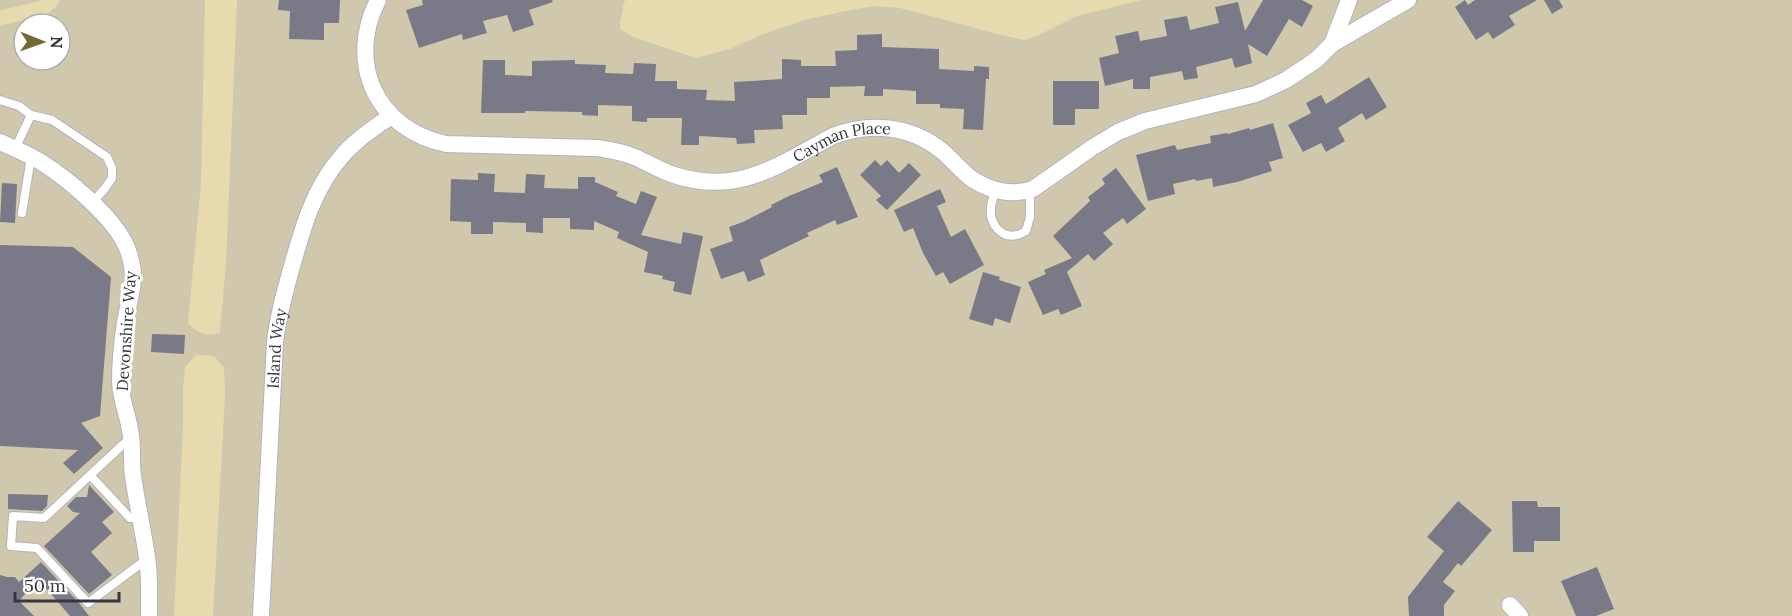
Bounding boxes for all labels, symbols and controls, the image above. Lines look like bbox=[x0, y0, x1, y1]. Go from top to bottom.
north arrow bbox=[12, 12, 72, 72]
text: N bbox=[47, 36, 67, 49]
street label: Cayman Place bbox=[789, 118, 892, 166]
street label: Devonshire Way bbox=[112, 270, 140, 392]
street label: Island Way bbox=[263, 306, 291, 389]
scale bar bbox=[15, 565, 118, 603]
text: 50 m bbox=[24, 574, 66, 597]

